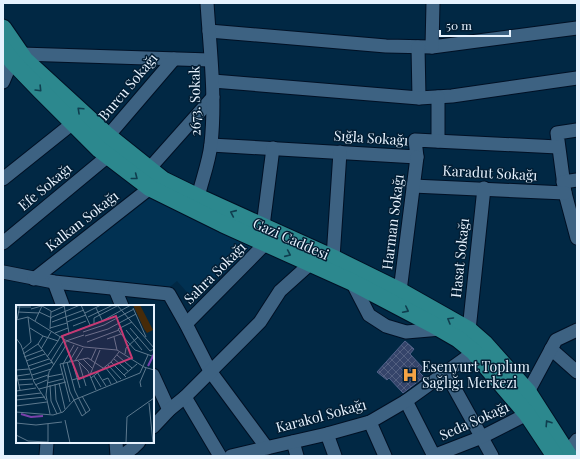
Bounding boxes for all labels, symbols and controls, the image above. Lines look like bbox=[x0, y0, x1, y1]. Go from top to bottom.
scale bar bbox=[440, 12, 510, 38]
text: 50 m bbox=[446, 17, 472, 33]
street label: Burcu Sokağı bbox=[94, 49, 161, 124]
street label: 2673. Sokak bbox=[184, 65, 205, 136]
one-way arrow bbox=[34, 84, 42, 92]
one-way arrow bbox=[77, 108, 85, 115]
street label: Sığla Sokağı bbox=[333, 125, 409, 150]
street label: Efe Sokağı bbox=[14, 159, 76, 215]
street label: Karadut Sokağı bbox=[442, 161, 538, 184]
one-way arrow bbox=[131, 172, 138, 179]
street label: Harman Sokağı bbox=[377, 173, 408, 271]
street label: Kalkan Sokağı bbox=[41, 186, 122, 255]
one-way arrow bbox=[230, 210, 238, 218]
street label: Gazi Caddesi bbox=[250, 213, 332, 264]
street label: Hasat Sokağı bbox=[446, 217, 473, 299]
street label: Sahra Sokağı bbox=[180, 238, 250, 308]
one-way arrow bbox=[285, 249, 292, 257]
inset map bbox=[16, 305, 154, 443]
one-way arrow bbox=[401, 305, 409, 313]
one-way arrow bbox=[447, 317, 454, 324]
place label: Esenyurt Toplum Sağlığı Merkezi bbox=[422, 357, 530, 392]
hospital icon: Esenyurt Toplum Sağlığı Merkezi bbox=[401, 366, 419, 384]
street label: Karakol Sokağı bbox=[274, 394, 368, 437]
street label: Seda Sokağı bbox=[436, 397, 512, 444]
one-way arrow bbox=[545, 420, 553, 427]

